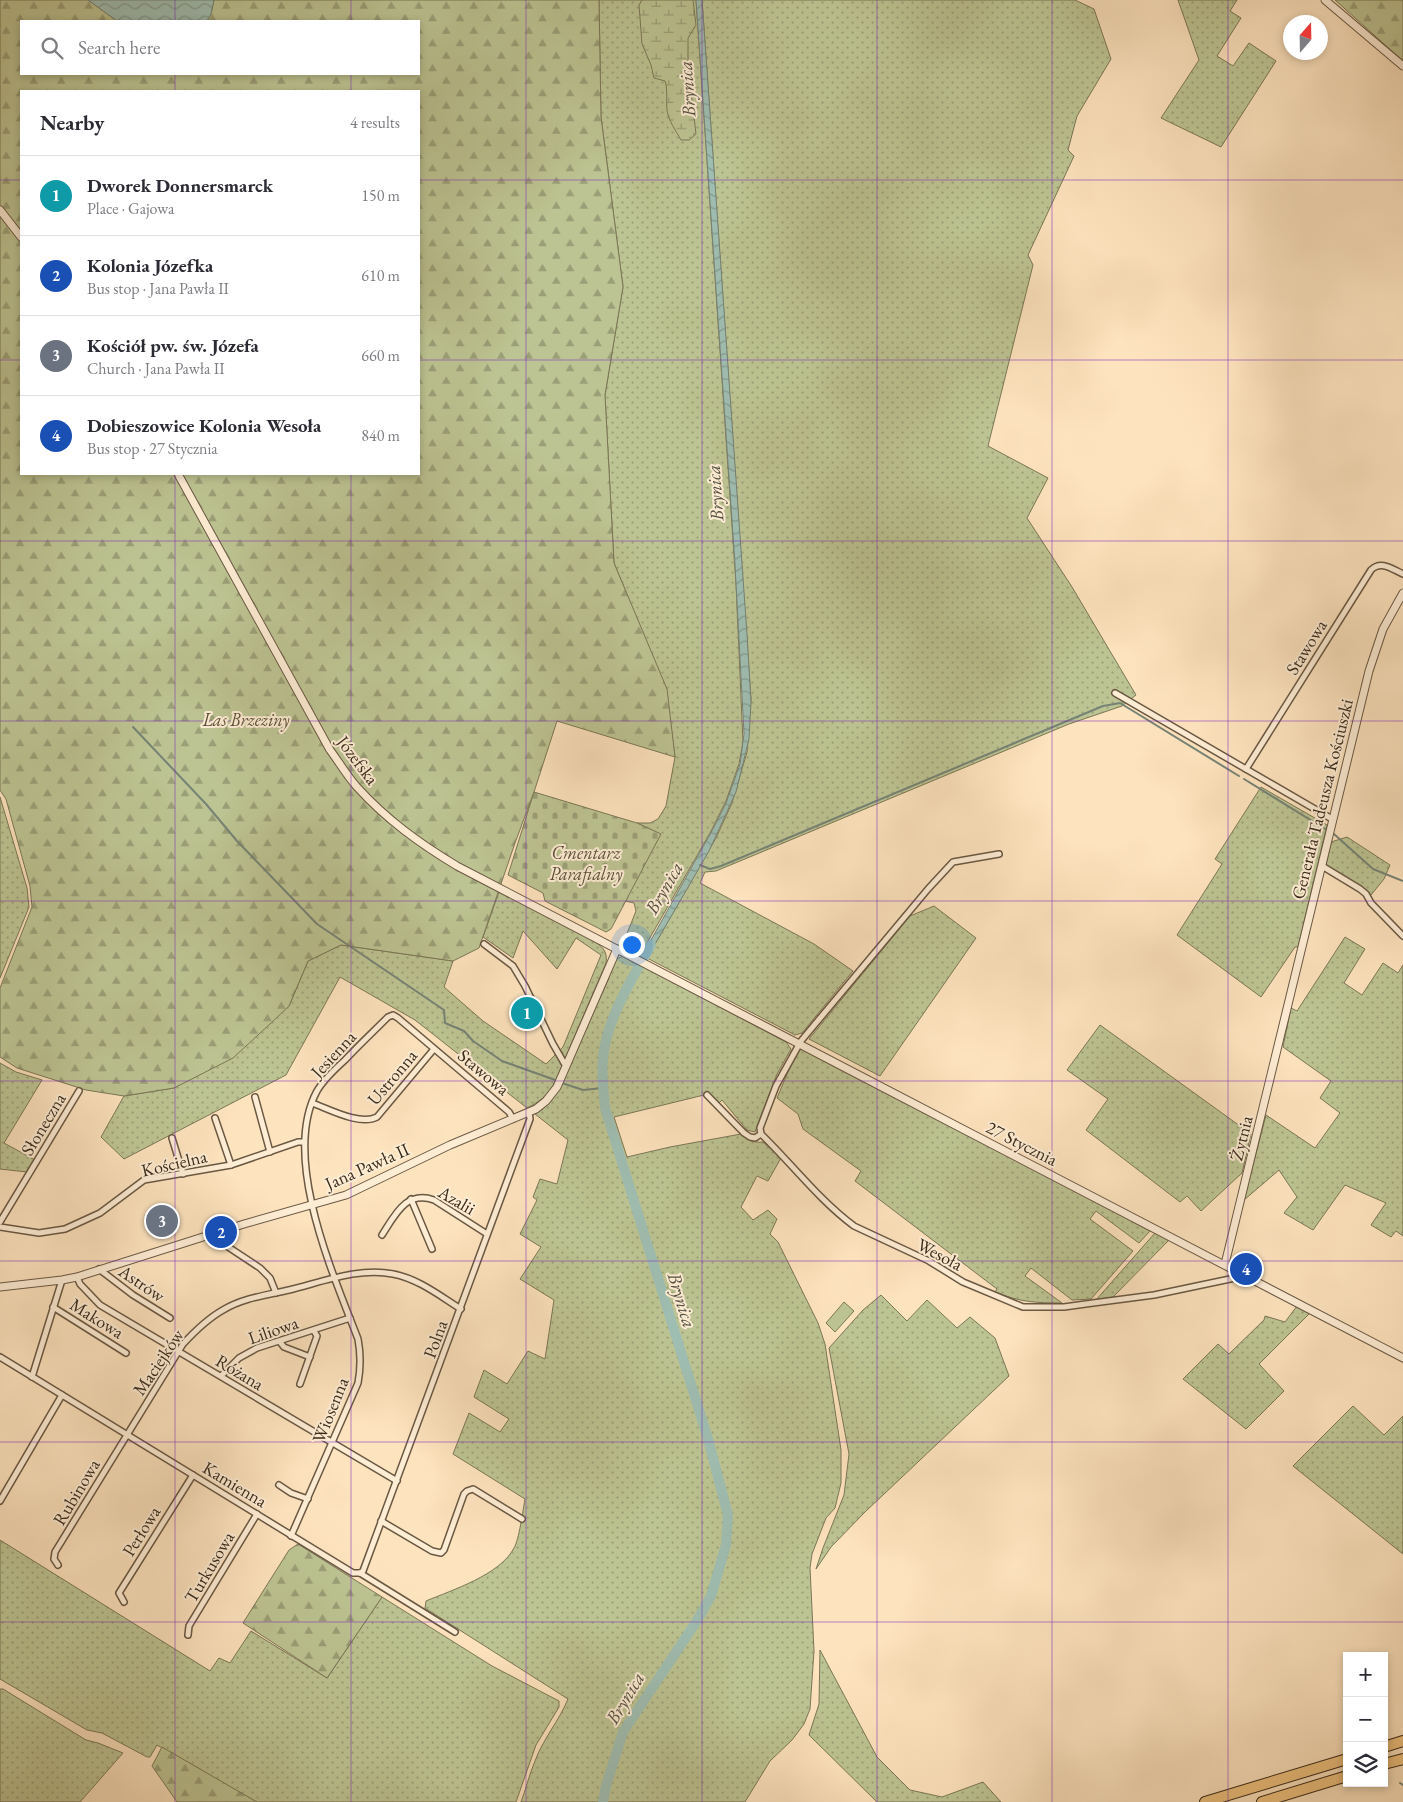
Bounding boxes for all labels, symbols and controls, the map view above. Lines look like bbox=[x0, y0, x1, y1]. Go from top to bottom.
north arrow bbox=[1283, 15, 1328, 60]
search box bbox=[20, 20, 420, 75]
icon: search bbox=[38, 34, 66, 62]
text: Search here bbox=[78, 35, 160, 60]
water label: Brynica bbox=[673, 60, 702, 119]
text: Nearby bbox=[40, 109, 104, 136]
text: 4 results bbox=[350, 112, 400, 133]
text: Dworek Donnersmarck bbox=[87, 173, 273, 198]
text: 1 bbox=[52, 185, 60, 206]
text: 150 m bbox=[361, 185, 400, 206]
text: Place · Gajowa bbox=[87, 198, 174, 219]
text: Kolonia Józefka bbox=[87, 253, 213, 278]
text: 2 bbox=[52, 265, 60, 286]
text: 610 m bbox=[361, 265, 400, 286]
text: Bus stop · Jana Pawła II bbox=[87, 278, 229, 299]
text: Kościół pw. św. Józefa bbox=[87, 333, 259, 358]
text: 3 bbox=[52, 345, 60, 366]
text: 660 m bbox=[361, 345, 400, 366]
text: Church · Jana Pawła II bbox=[87, 358, 225, 379]
text: Dobieszowice Kolonia Wesoła bbox=[87, 413, 321, 438]
text: 4 bbox=[52, 425, 60, 446]
text: 840 m bbox=[361, 425, 400, 446]
text: Bus stop · 27 Stycznia bbox=[87, 438, 218, 459]
water label: Brynica bbox=[701, 464, 730, 523]
street label: Stawowa bbox=[1280, 615, 1332, 679]
street label: Generała Tadeusza Kościuszki bbox=[1286, 696, 1358, 902]
park label: Las Brzeziny bbox=[201, 708, 290, 732]
street label: Józefska bbox=[331, 729, 384, 790]
park label: Cmentarz Parafialny bbox=[550, 841, 623, 886]
water label: Brynica bbox=[639, 857, 689, 919]
your location bbox=[619, 932, 645, 958]
pin: 1 bbox=[511, 994, 543, 1032]
street label: Jesienna bbox=[304, 1025, 361, 1084]
street label: Ustronna bbox=[362, 1044, 422, 1110]
street label: Stawowa bbox=[453, 1044, 515, 1101]
street label: Słoneczna bbox=[15, 1088, 71, 1160]
street label: Żytnia bbox=[1224, 1112, 1258, 1163]
street label: 27 Stycznia bbox=[982, 1115, 1062, 1171]
street label: Jana Pawła II bbox=[319, 1137, 413, 1196]
street label: Kościelna bbox=[139, 1144, 210, 1182]
street label: Azalii bbox=[433, 1180, 480, 1220]
pin: 3 bbox=[146, 1202, 178, 1240]
pin: 2 bbox=[205, 1213, 237, 1251]
street label: Wesoła bbox=[913, 1232, 967, 1276]
pin: 4 bbox=[1230, 1250, 1262, 1288]
street label: Astrów bbox=[114, 1259, 170, 1307]
water label: Brynica bbox=[662, 1268, 702, 1331]
street label: Makowa bbox=[66, 1293, 129, 1344]
street label: Liliowa bbox=[245, 1310, 302, 1349]
street label: Polna bbox=[418, 1316, 453, 1361]
street label: Maciejków bbox=[127, 1324, 189, 1400]
street label: Różana bbox=[212, 1349, 269, 1396]
street label: Wiosenna bbox=[307, 1373, 354, 1446]
street label: Rubinowa bbox=[47, 1454, 105, 1529]
street label: Kamienna bbox=[199, 1456, 272, 1513]
street label: Perłowa bbox=[117, 1501, 166, 1560]
street label: Turkusowa bbox=[179, 1526, 240, 1607]
map controls bbox=[1343, 1652, 1388, 1787]
button: + bbox=[1343, 1652, 1388, 1697]
water label: Brynica bbox=[599, 1667, 650, 1729]
button: − bbox=[1343, 1697, 1388, 1742]
button: layers bbox=[1343, 1742, 1388, 1787]

